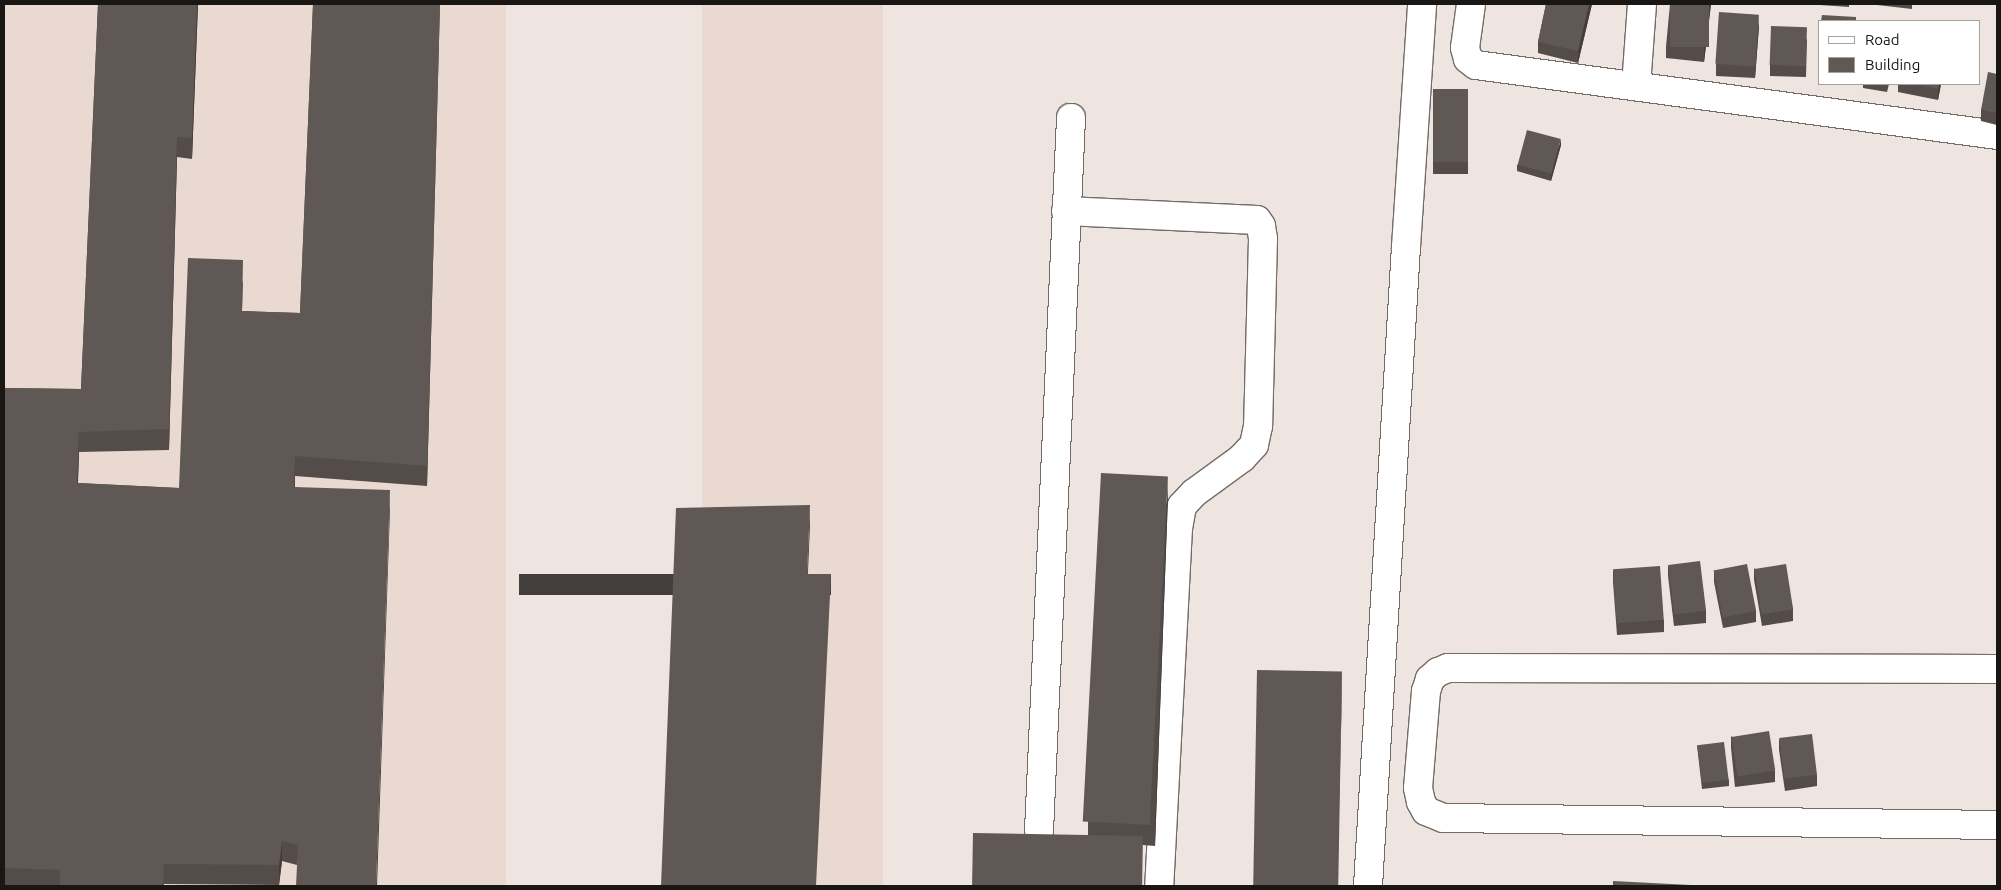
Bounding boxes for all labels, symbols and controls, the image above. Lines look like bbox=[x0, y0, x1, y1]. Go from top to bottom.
legend bbox=[1818, 20, 1981, 85]
text: Road bbox=[1865, 31, 1900, 48]
text: Building bbox=[1865, 56, 1920, 73]

